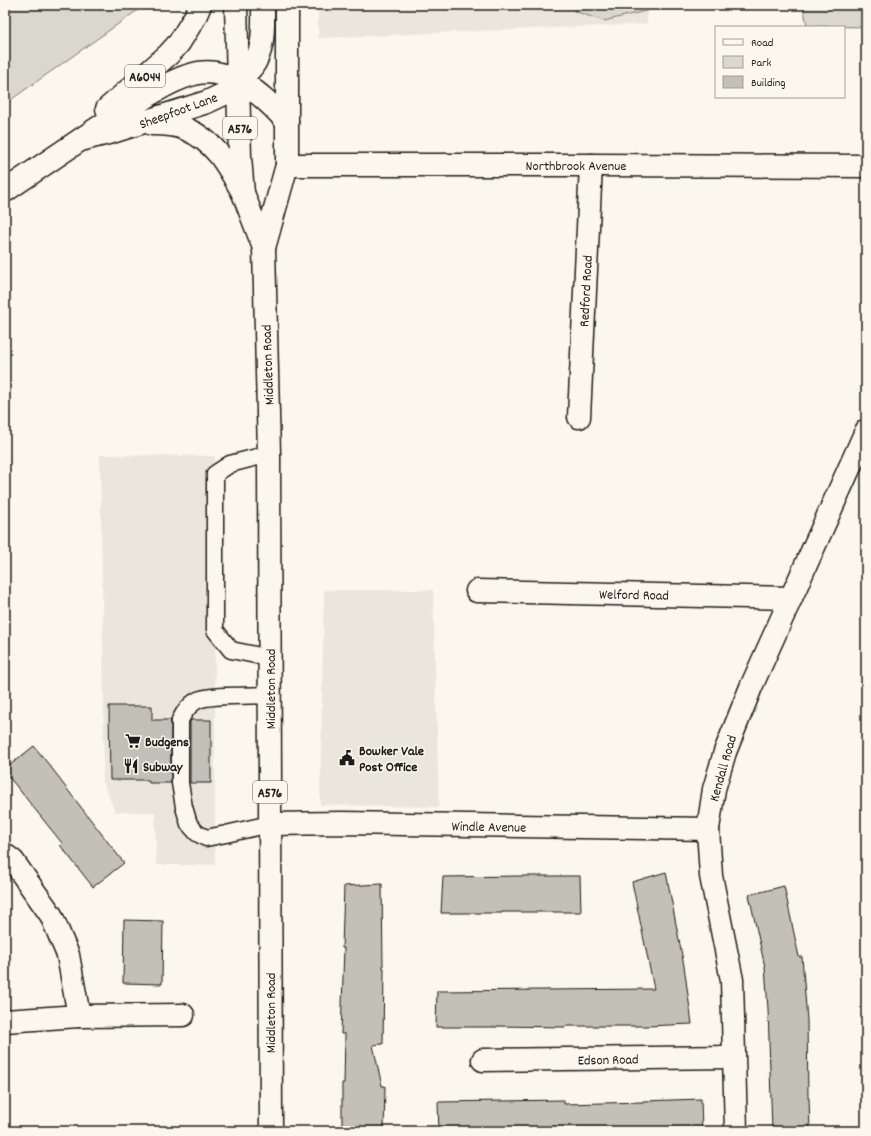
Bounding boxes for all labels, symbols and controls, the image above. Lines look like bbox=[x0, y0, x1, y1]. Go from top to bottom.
legend bbox=[715, 26, 845, 98]
text: Road bbox=[751, 35, 773, 52]
text: Park bbox=[751, 55, 772, 72]
road number: A6044 bbox=[125, 65, 165, 87]
text: Building bbox=[751, 75, 786, 92]
street label: Sheepfoot Lane bbox=[137, 88, 221, 135]
road number: A576 bbox=[223, 117, 257, 139]
street label: Northbrook Avenue bbox=[526, 157, 626, 177]
street label: Redford Road bbox=[575, 255, 599, 328]
street label: Middleton Road bbox=[258, 324, 280, 406]
street label: Welford Road bbox=[599, 585, 669, 607]
street label: Middleton Road bbox=[262, 649, 282, 729]
supermarket icon: Budgens bbox=[124, 732, 142, 750]
place label: Budgens bbox=[145, 733, 189, 753]
street label: Kendall Road bbox=[705, 733, 743, 804]
place label: Bowker Vale Post Office bbox=[359, 742, 424, 778]
public building icon: Bowker Vale Post Office bbox=[338, 749, 356, 767]
restaurant icon: Subway bbox=[122, 757, 140, 775]
place label: Subway bbox=[143, 758, 184, 778]
road number: A576 bbox=[253, 781, 287, 803]
street label: Windle Avenue bbox=[451, 817, 526, 839]
street label: Middleton Road bbox=[262, 973, 282, 1053]
street label: Edson Road bbox=[577, 1050, 639, 1072]

